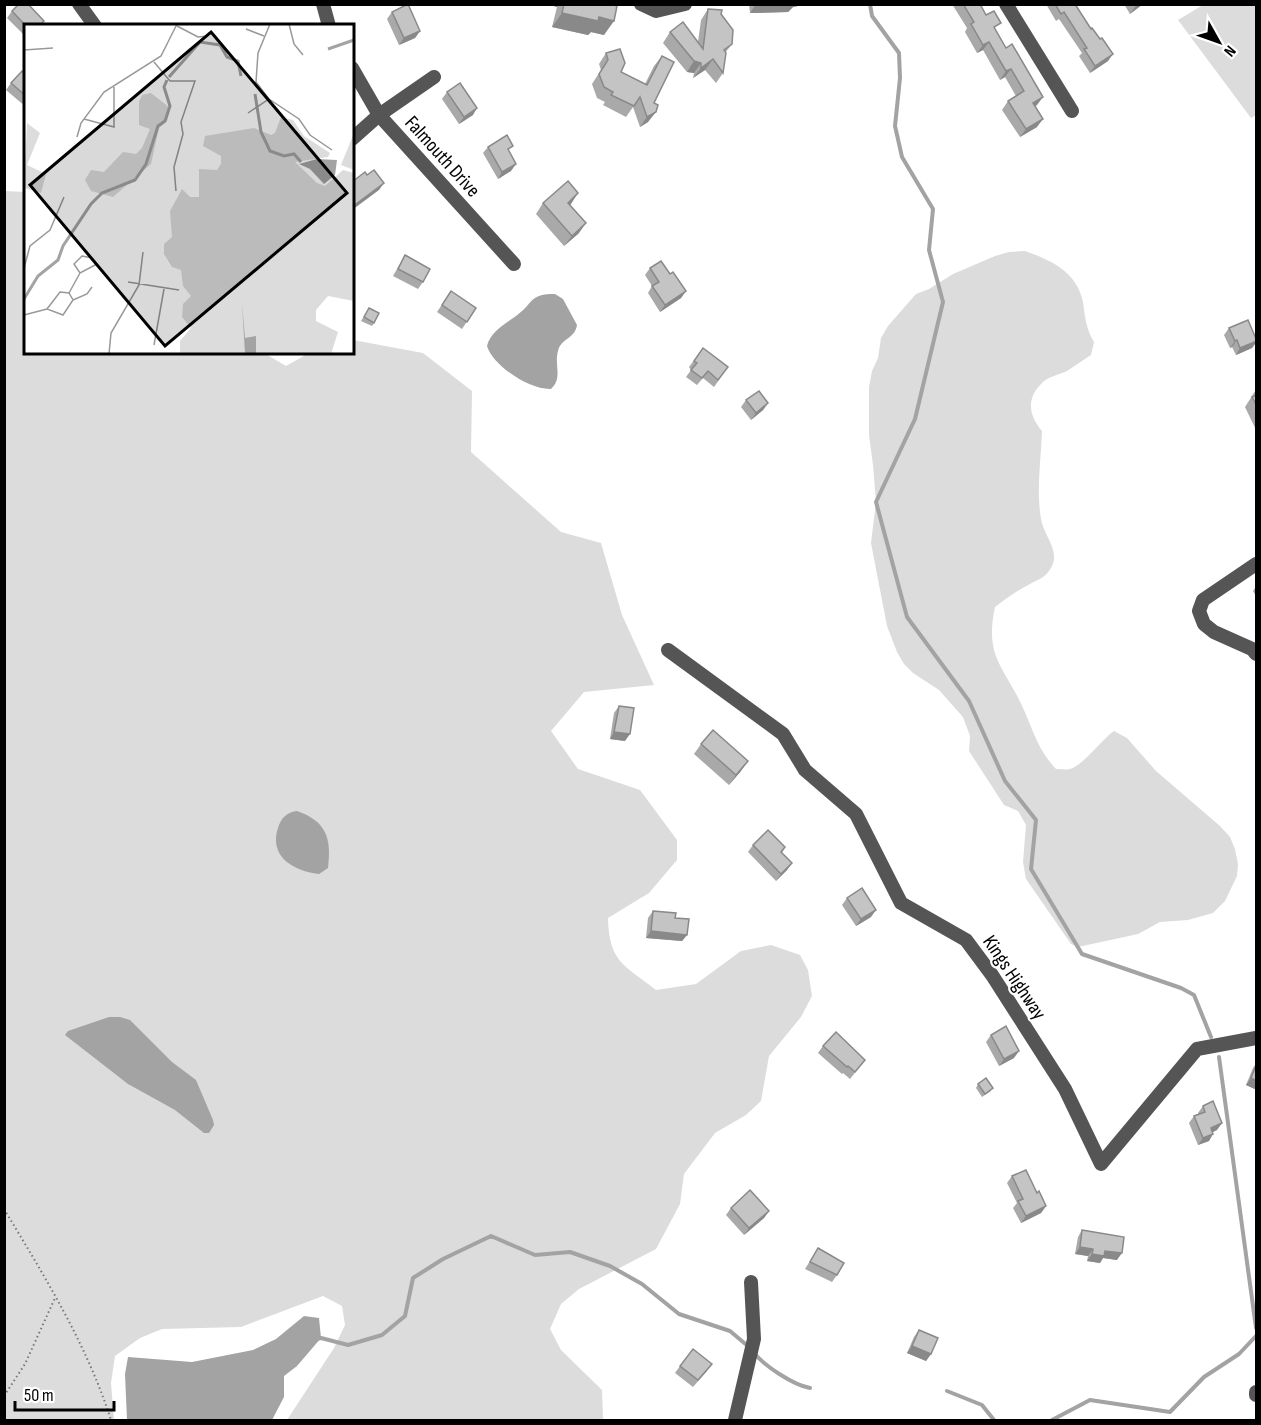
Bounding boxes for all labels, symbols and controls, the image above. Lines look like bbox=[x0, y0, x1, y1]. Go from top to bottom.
north arrow bbox=[1189, 12, 1249, 72]
inset map bbox=[24, 24, 354, 354]
text: N bbox=[1219, 41, 1239, 60]
street label: Falmouth Drive bbox=[400, 111, 485, 202]
street label: Kings Highway bbox=[977, 931, 1051, 1024]
scale bar bbox=[15, 1374, 114, 1412]
text: 50 m bbox=[24, 1385, 54, 1406]

